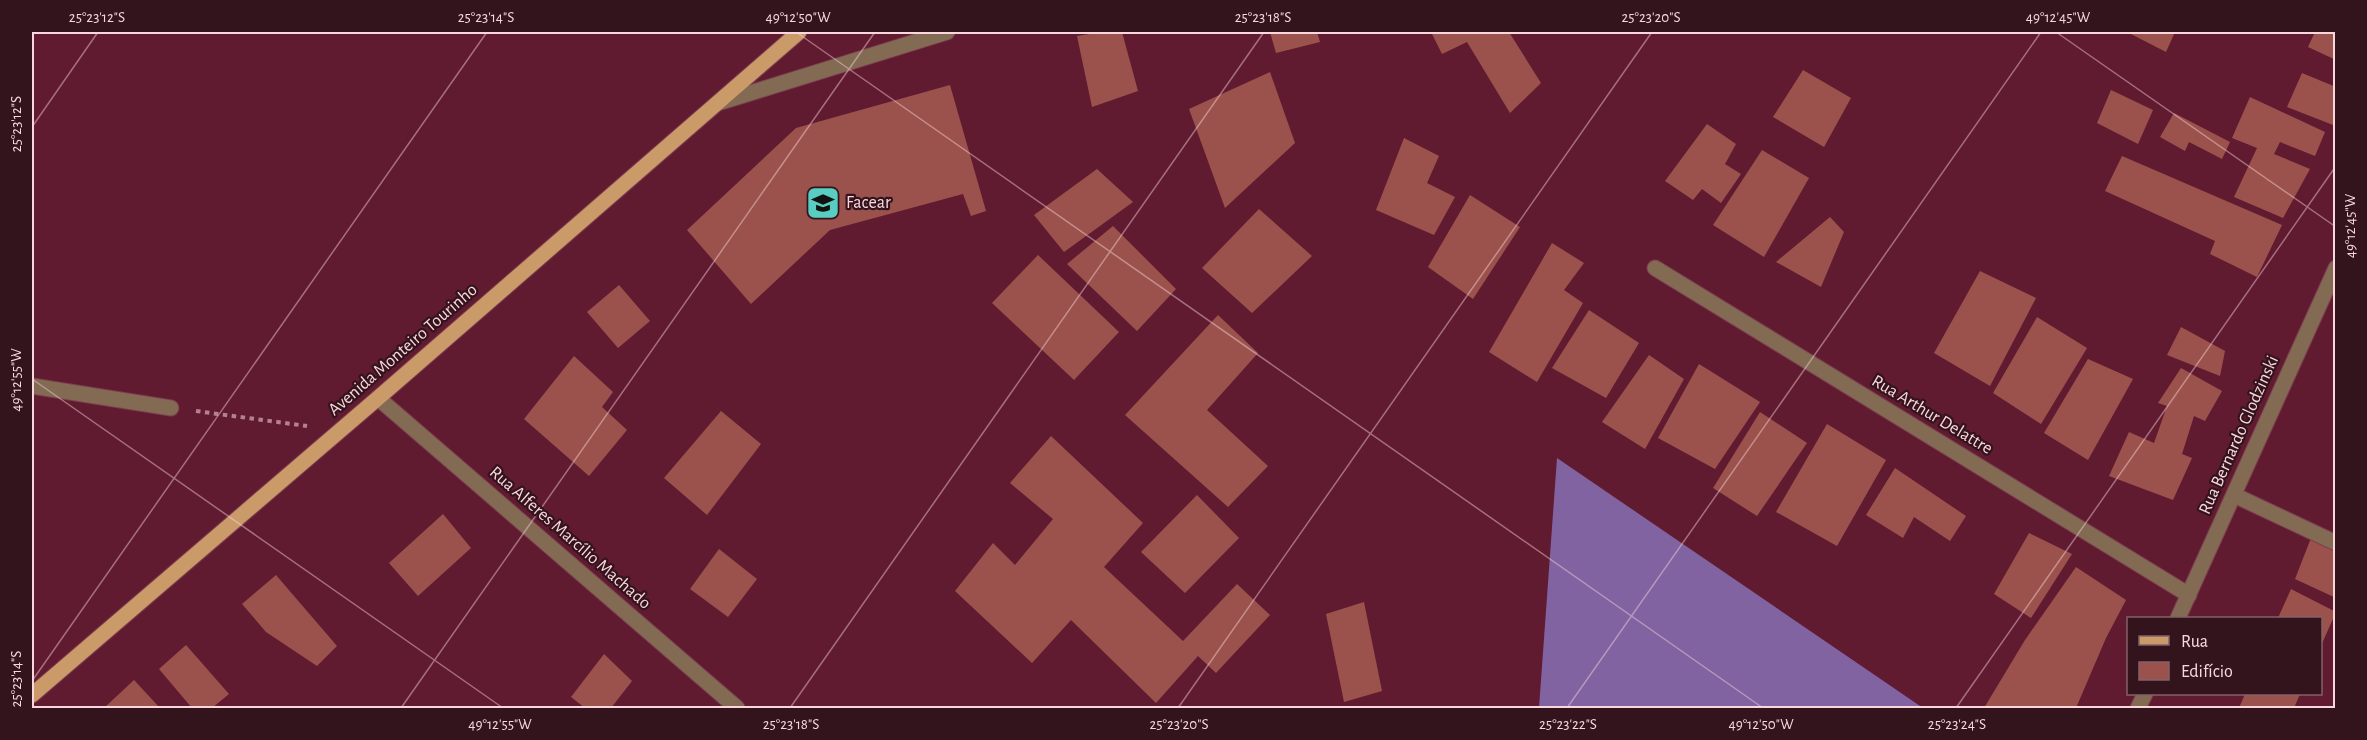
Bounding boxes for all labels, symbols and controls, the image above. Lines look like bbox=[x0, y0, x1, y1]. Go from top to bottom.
text: 25°23'12"S bbox=[69, 10, 125, 25]
text: 25°23'14"S bbox=[458, 10, 514, 25]
text: 49°12'50"W bbox=[765, 10, 831, 25]
text: 25°23'18"S bbox=[1235, 10, 1291, 25]
text: 25°23'20"S bbox=[1621, 10, 1681, 25]
text: 49°12'45"W bbox=[2026, 10, 2091, 25]
text: 25°23'12"S bbox=[9, 96, 24, 152]
school or university icon: Facear bbox=[805, 185, 841, 221]
text: 49°12'45"W bbox=[2343, 193, 2358, 258]
place label: Facear bbox=[846, 194, 891, 212]
street label: Avenida Monteiro Tourinho bbox=[325, 281, 481, 419]
text: 49°12'55"W bbox=[9, 348, 24, 412]
street label: Rua Bernardo Glodzinski bbox=[2196, 353, 2282, 517]
street label: Rua Arthur Delattre bbox=[1869, 372, 1995, 458]
street label: Rua Alferes Marcílio Machado bbox=[486, 463, 654, 613]
legend bbox=[2127, 617, 2322, 695]
text: Rua bbox=[2181, 633, 2208, 651]
text: 25°23'14"S bbox=[9, 651, 24, 707]
text: Edifício bbox=[2181, 663, 2233, 681]
text: 49°12'55"W bbox=[468, 717, 532, 732]
text: 25°23'18"S bbox=[763, 717, 819, 732]
text: 25°23'20"S bbox=[1149, 717, 1209, 732]
text: 25°23'22"S bbox=[1539, 717, 1597, 732]
text: 49°12'50"W bbox=[1728, 717, 1794, 732]
text: 25°23'24"S bbox=[1928, 717, 1986, 732]

